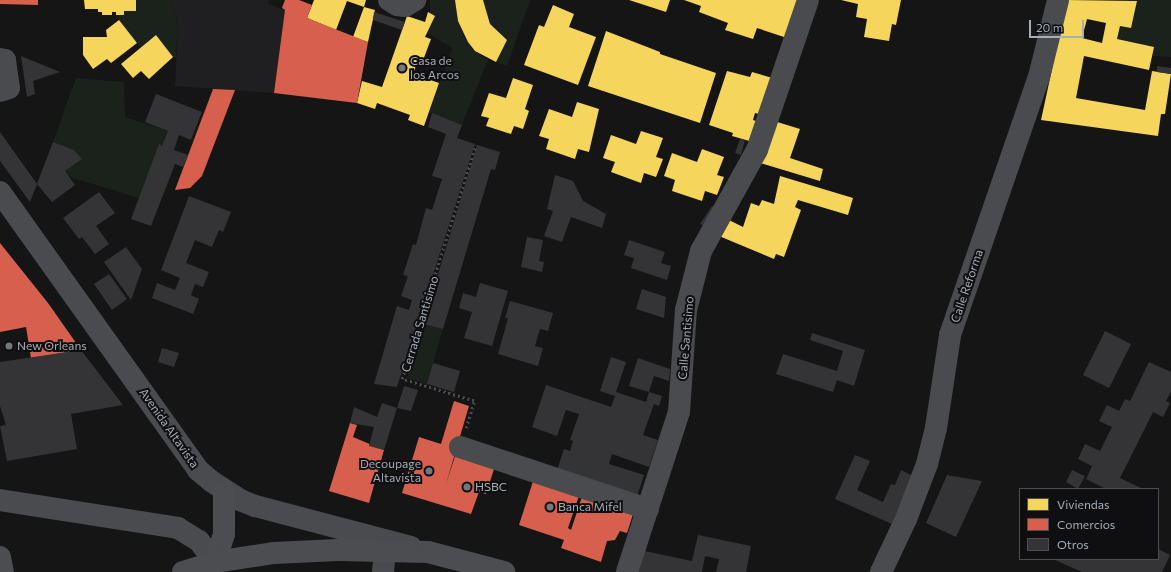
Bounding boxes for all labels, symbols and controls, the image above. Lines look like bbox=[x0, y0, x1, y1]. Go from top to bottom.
scale bar bbox=[1031, 12, 1086, 38]
text: 20 m bbox=[1036, 20, 1063, 34]
place label: Casa de los Arcos bbox=[410, 54, 459, 82]
marker: Casa de los Arcos bbox=[397, 63, 407, 73]
street label: Calle Reforma bbox=[948, 248, 986, 324]
street label: Cerrada Santisimo bbox=[398, 274, 442, 374]
street label: Calle Santisimo bbox=[675, 296, 697, 380]
place label: New Orleans bbox=[17, 339, 87, 353]
marker: New Orleans bbox=[4, 341, 14, 351]
street label: Avenida Altavista bbox=[136, 385, 202, 471]
place label: Decoupage Altavista bbox=[360, 457, 421, 485]
marker: Decoupage Altavista bbox=[424, 466, 434, 476]
place label: HSBC bbox=[475, 480, 507, 494]
marker: HSBC bbox=[462, 482, 472, 492]
legend bbox=[1019, 488, 1159, 560]
text: Viviendas bbox=[1057, 497, 1109, 511]
place label: Banca Mifel bbox=[558, 500, 622, 514]
marker: Banca Mifel bbox=[545, 502, 555, 512]
text: Comercios bbox=[1057, 517, 1115, 531]
text: Otros bbox=[1057, 537, 1089, 551]

